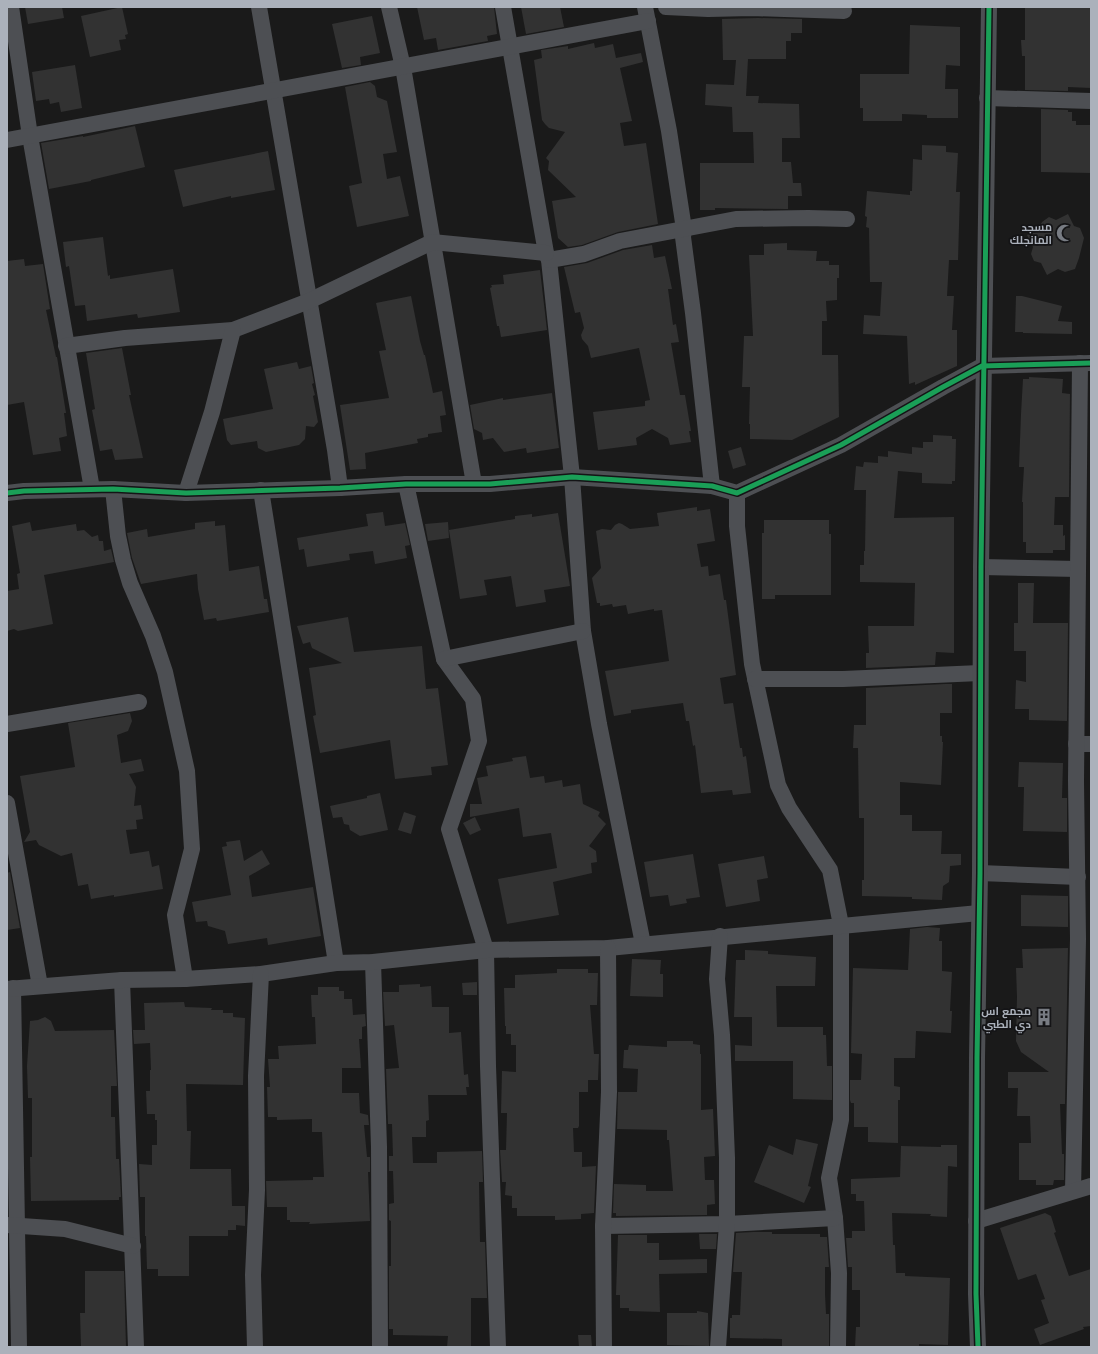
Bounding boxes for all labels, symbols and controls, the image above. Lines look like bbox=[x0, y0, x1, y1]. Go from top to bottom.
place label: مسجد المانجلك bbox=[1010, 221, 1052, 247]
mosque icon: مسجد المانجلك bbox=[1055, 223, 1075, 243]
place label: مجمع اس دي الطبي bbox=[981, 1005, 1031, 1034]
building icon: مجمع اس دي الطبي bbox=[1034, 1007, 1054, 1027]

